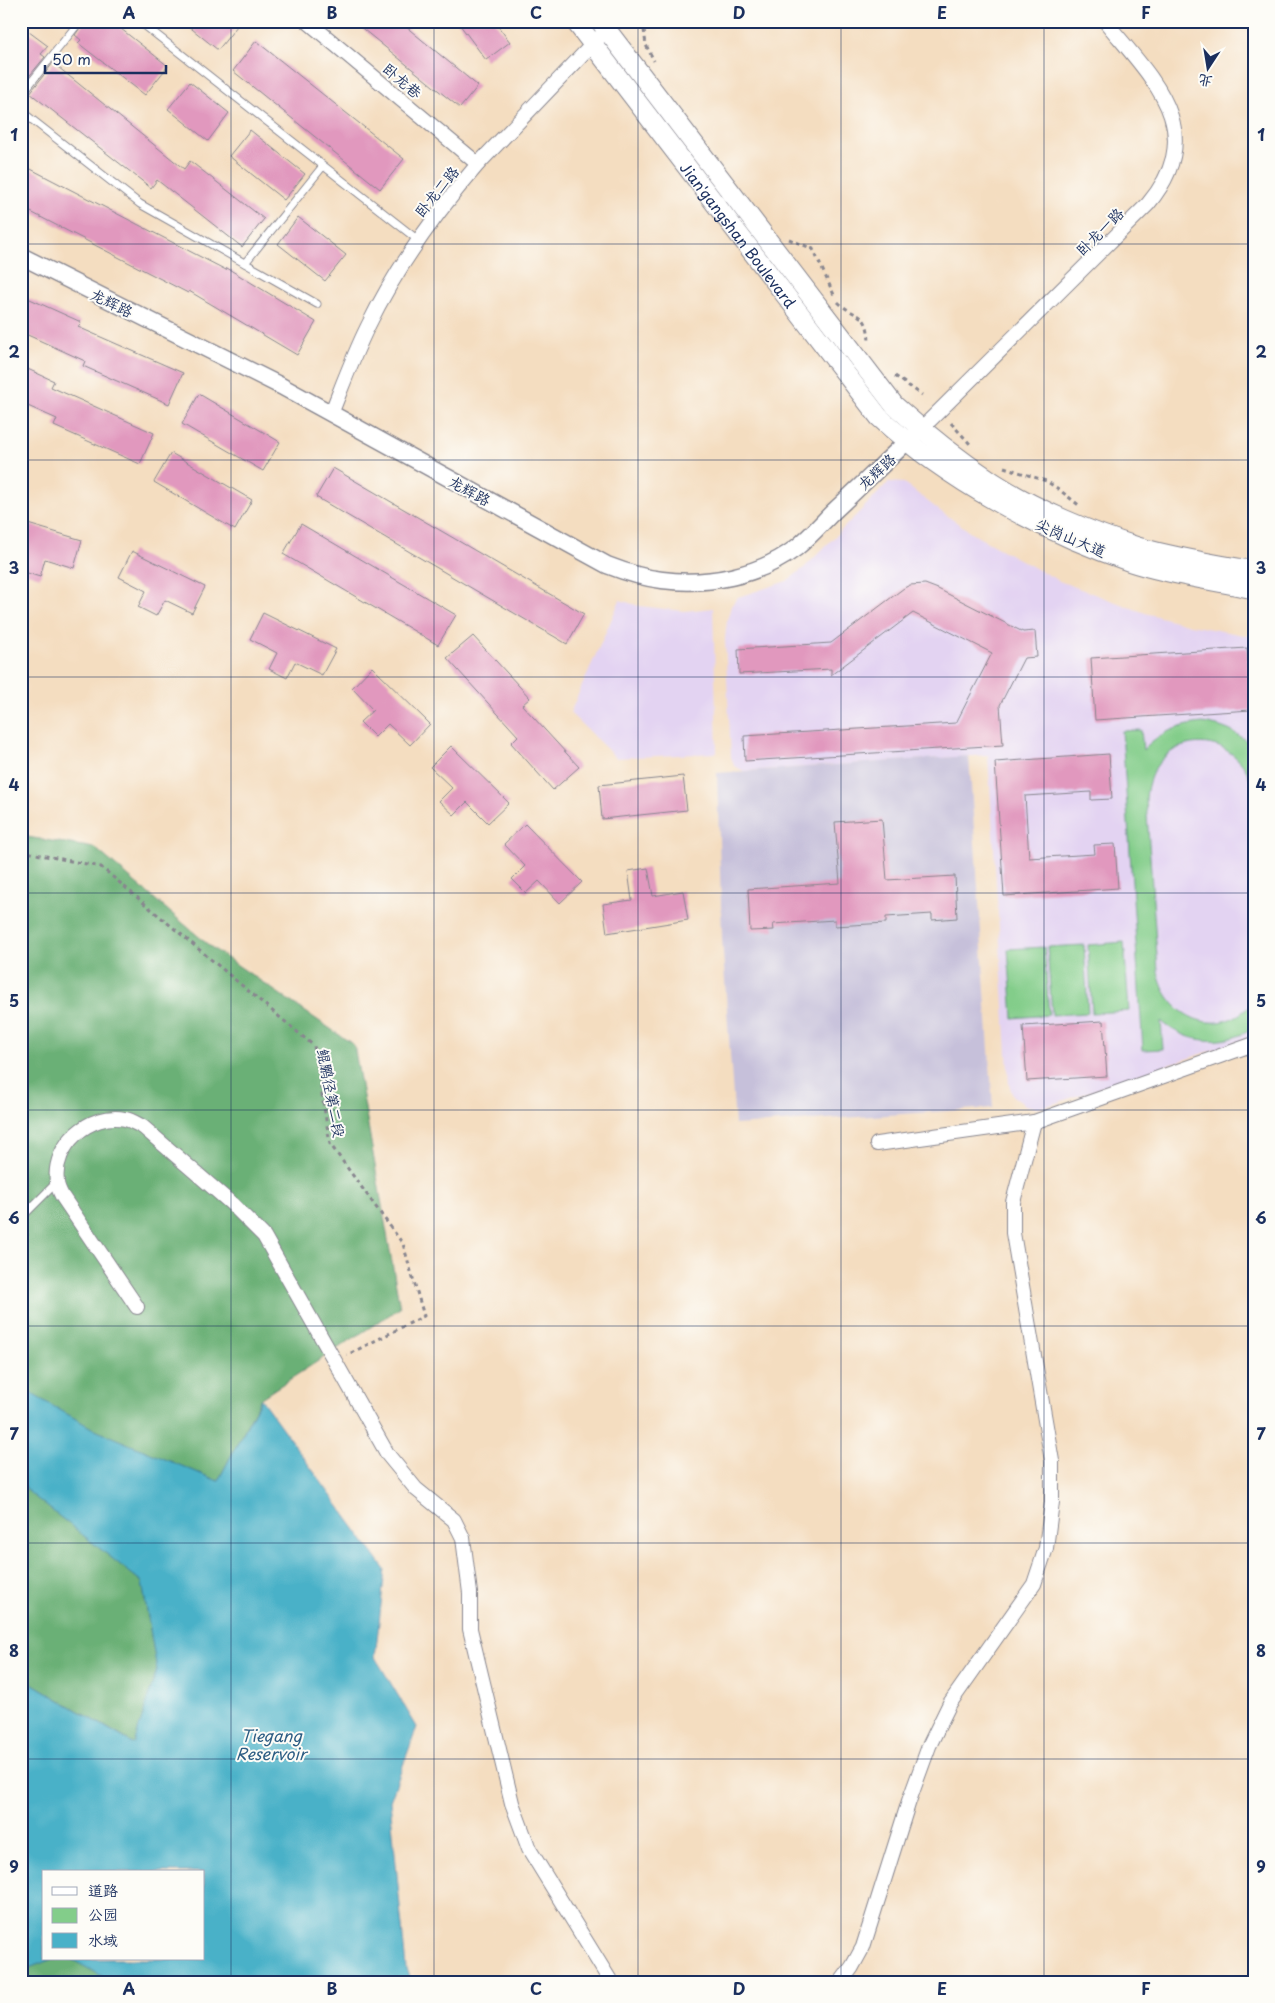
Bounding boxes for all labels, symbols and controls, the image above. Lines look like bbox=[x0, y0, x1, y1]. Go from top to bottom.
text: A bbox=[123, 0, 136, 24]
text: B bbox=[327, 0, 338, 24]
text: C bbox=[530, 0, 542, 24]
text: D bbox=[733, 0, 745, 24]
text: E bbox=[937, 0, 947, 24]
text: F bbox=[1141, 0, 1151, 24]
scale bar bbox=[45, 42, 166, 74]
north arrow bbox=[1182, 42, 1232, 92]
text: 50 m bbox=[52, 47, 91, 70]
street label: 卧龙巷 bbox=[378, 57, 428, 103]
text: 北 bbox=[1196, 69, 1214, 93]
text: 1 bbox=[10, 122, 18, 146]
text: 1 bbox=[1257, 122, 1265, 146]
street label: Jian'gangshan Boulevard bbox=[675, 157, 802, 312]
street label: 卧龙二路 bbox=[408, 160, 464, 222]
street label: 卧龙一路 bbox=[1070, 202, 1128, 260]
street label: 龙辉路 bbox=[87, 282, 137, 322]
text: 2 bbox=[8, 339, 20, 363]
text: 2 bbox=[1255, 339, 1267, 363]
street label: 龙辉路 bbox=[852, 447, 900, 495]
street label: 龙辉路 bbox=[445, 469, 495, 511]
street label: 尖岗山大道 bbox=[1032, 512, 1110, 562]
text: 3 bbox=[9, 555, 19, 579]
text: 3 bbox=[1256, 555, 1266, 579]
text: 4 bbox=[9, 772, 20, 796]
text: 4 bbox=[1256, 772, 1267, 796]
text: 5 bbox=[9, 988, 19, 1012]
text: 5 bbox=[1256, 988, 1266, 1012]
street label: 鲲鹏径第二段 bbox=[312, 1047, 352, 1139]
text: 6 bbox=[8, 1205, 20, 1229]
text: 6 bbox=[1255, 1205, 1267, 1229]
text: 7 bbox=[9, 1421, 19, 1445]
text: 7 bbox=[1256, 1421, 1266, 1445]
text: 8 bbox=[9, 1638, 19, 1662]
text: 8 bbox=[1256, 1638, 1266, 1662]
water label: Tiegang Reservoir bbox=[236, 1723, 309, 1765]
text: 9 bbox=[9, 1854, 19, 1878]
text: 9 bbox=[1256, 1854, 1266, 1878]
legend bbox=[42, 1870, 205, 1960]
text: 道路 bbox=[88, 1878, 118, 1901]
text: 公园 bbox=[88, 1902, 118, 1925]
text: 水域 bbox=[88, 1928, 118, 1951]
text: A bbox=[123, 1976, 136, 2000]
text: B bbox=[327, 1976, 338, 2000]
text: C bbox=[530, 1976, 542, 2000]
text: D bbox=[733, 1976, 745, 2000]
text: E bbox=[937, 1976, 947, 2000]
text: F bbox=[1141, 1976, 1151, 2000]

